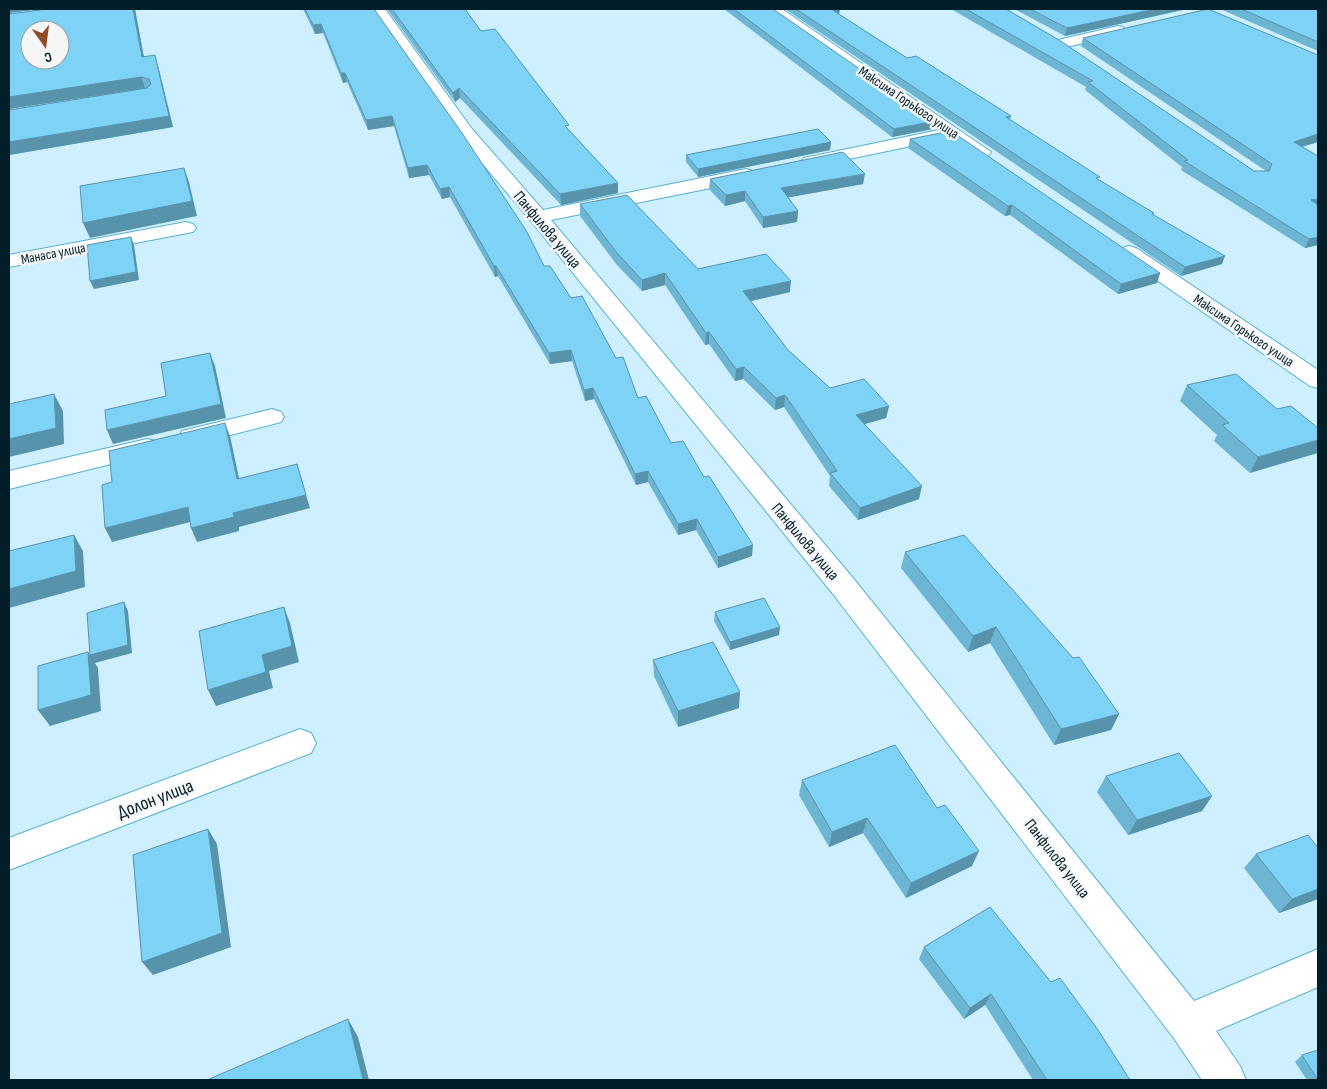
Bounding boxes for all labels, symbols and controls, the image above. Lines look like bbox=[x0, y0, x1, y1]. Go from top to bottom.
north arrow bbox=[20, 20, 70, 70]
text: С bbox=[42, 48, 54, 66]
street label: Максима Горького улица bbox=[855, 63, 962, 142]
street label: Панфилова улица bbox=[509, 187, 585, 273]
street label: Манаса улица bbox=[19, 239, 87, 268]
street label: Максима Горького улица bbox=[1190, 291, 1297, 370]
street label: Панфилова улица bbox=[767, 499, 843, 585]
street label: Долон улица bbox=[114, 774, 197, 824]
street label: Панфилова улица bbox=[1020, 816, 1094, 902]

